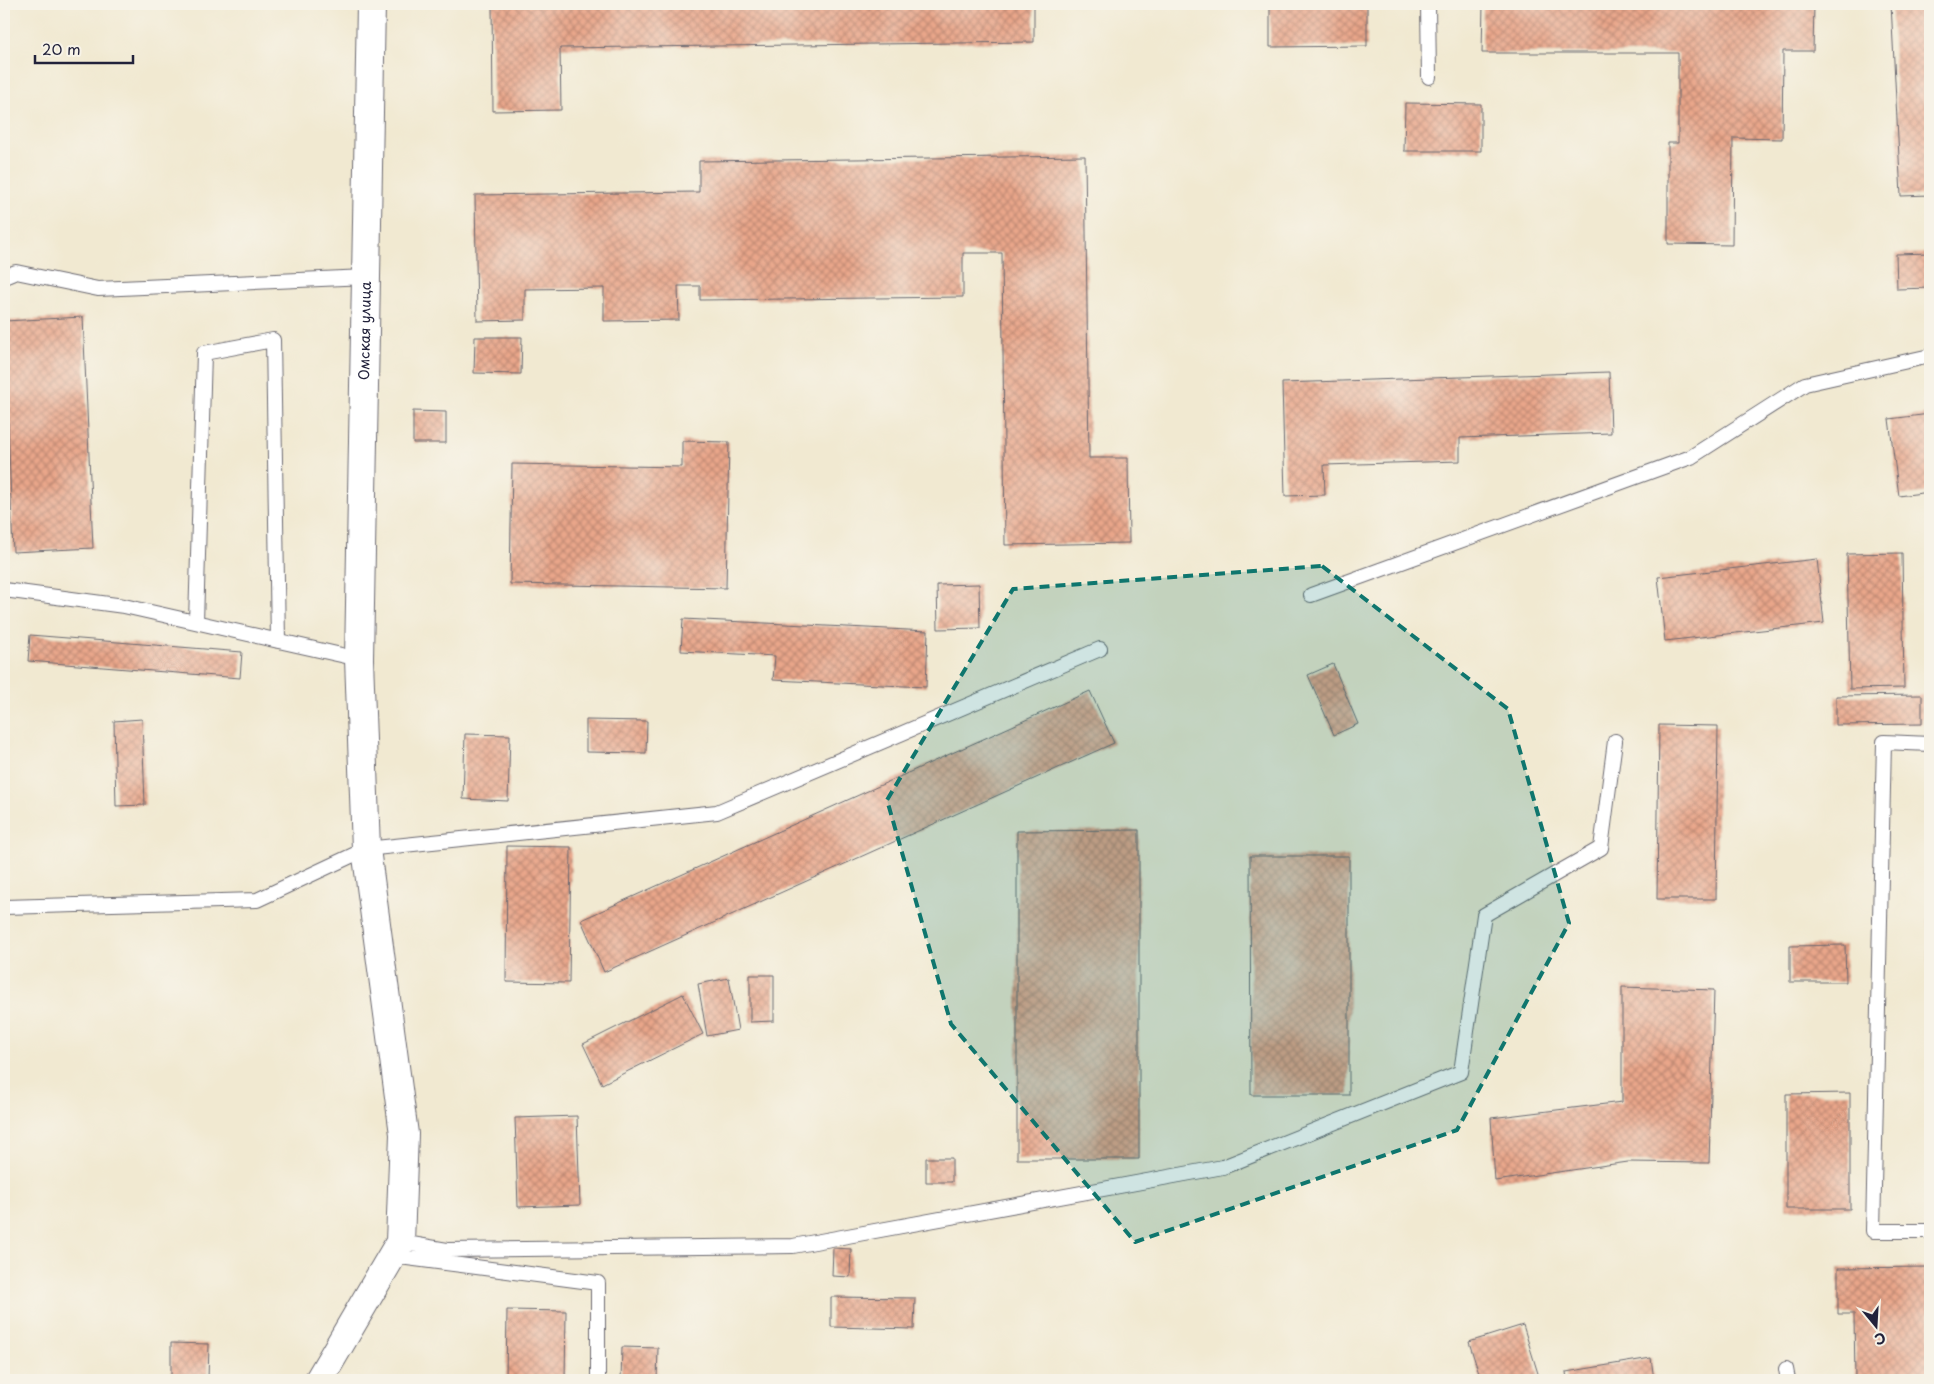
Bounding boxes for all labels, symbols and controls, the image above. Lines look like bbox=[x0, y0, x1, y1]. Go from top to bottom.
scale bar bbox=[35, 32, 132, 64]
text: 20 m bbox=[42, 37, 81, 60]
street label: Омская улица bbox=[353, 281, 376, 380]
north arrow bbox=[1852, 1302, 1902, 1352]
text: С bbox=[1872, 1327, 1888, 1350]

